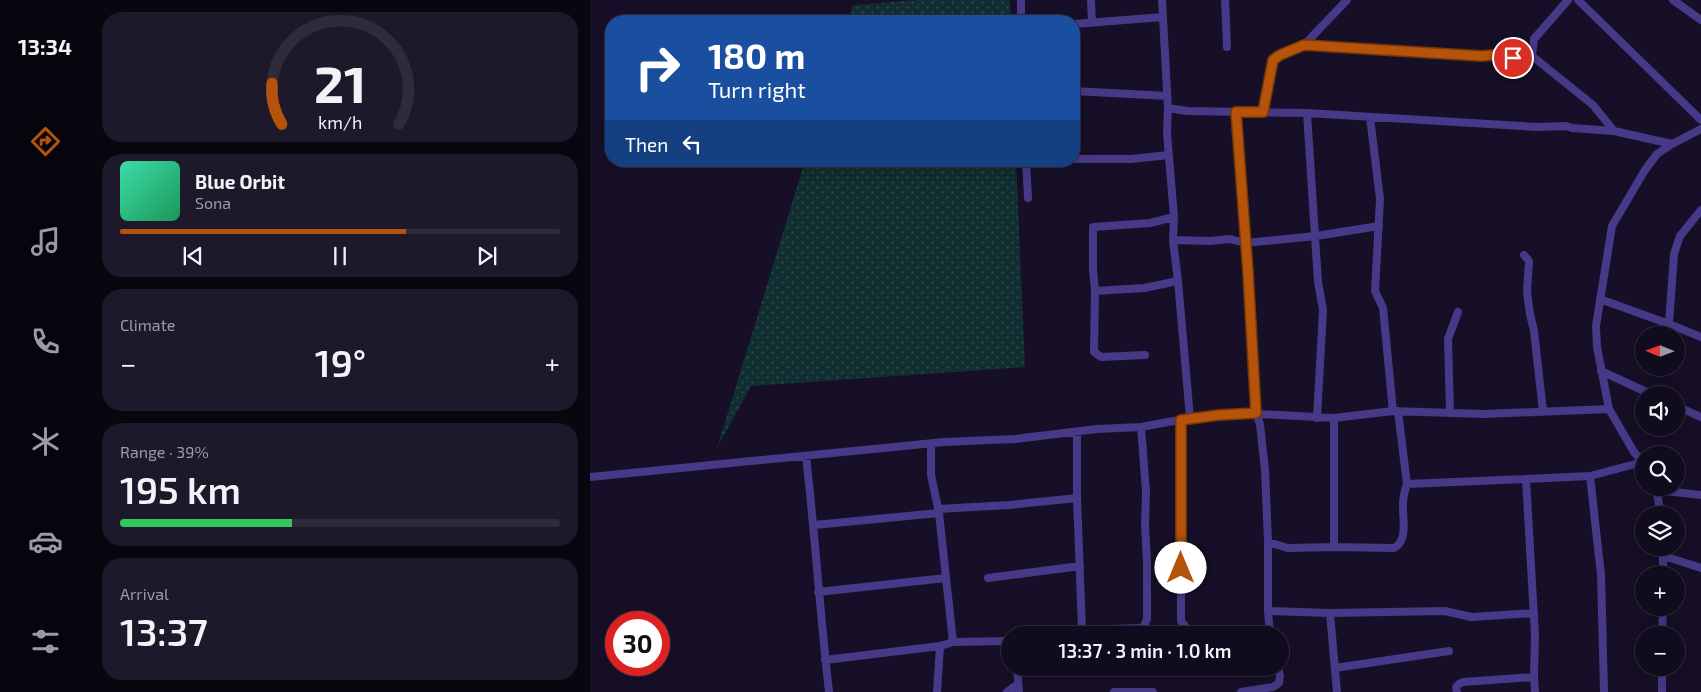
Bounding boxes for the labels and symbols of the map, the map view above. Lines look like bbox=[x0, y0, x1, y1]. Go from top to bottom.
pin bbox=[1492, 37, 1534, 79]
north arrow bbox=[1635, 326, 1685, 376]
position arrow bbox=[1154, 541, 1206, 593]
speed limit sign: 30 bbox=[605, 611, 670, 676]

